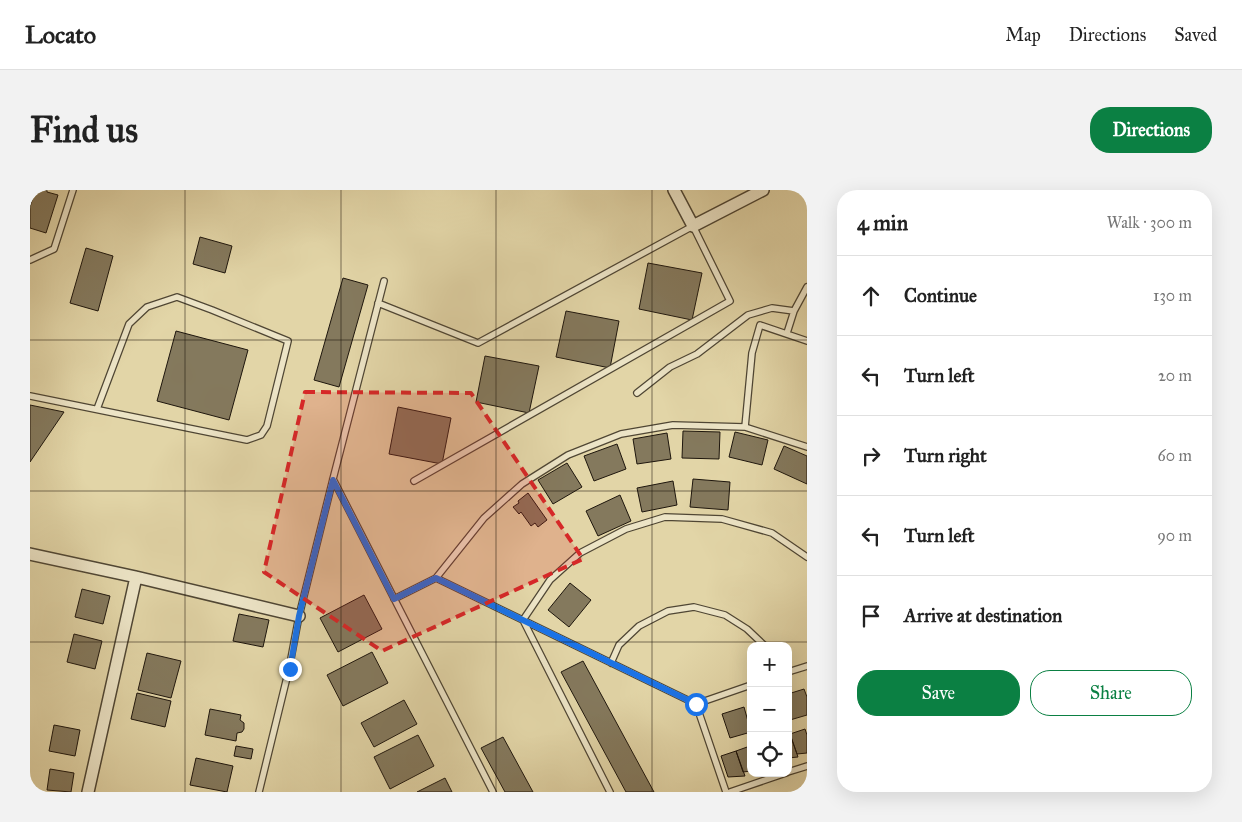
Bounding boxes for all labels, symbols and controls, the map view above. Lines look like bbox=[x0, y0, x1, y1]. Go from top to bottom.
text: Locato bbox=[25, 20, 96, 50]
text: Map bbox=[1005, 24, 1041, 46]
text: Directions bbox=[1069, 24, 1146, 46]
text: Saved bbox=[1174, 24, 1217, 46]
button: Directions bbox=[1090, 107, 1212, 153]
text: Find us bbox=[30, 109, 138, 152]
text: 4 min bbox=[857, 210, 908, 236]
text: Walk · 300 m bbox=[1107, 213, 1192, 232]
icon: ahead bbox=[857, 282, 885, 310]
text: Continue bbox=[904, 284, 977, 307]
text: 130 m bbox=[1153, 286, 1192, 305]
icon: left bbox=[857, 362, 885, 390]
text: Turn left bbox=[904, 364, 974, 387]
text: 20 m bbox=[1158, 366, 1192, 385]
icon: right bbox=[857, 442, 885, 470]
text: Turn right bbox=[904, 444, 987, 467]
text: 60 m bbox=[1158, 446, 1192, 465]
icon: left bbox=[857, 522, 885, 550]
text: Turn left bbox=[904, 524, 974, 547]
text: 90 m bbox=[1157, 526, 1192, 545]
icon: arrive bbox=[857, 602, 885, 630]
text: Arrive at destination bbox=[904, 604, 1062, 627]
map controls bbox=[747, 642, 792, 777]
button: + bbox=[747, 642, 792, 687]
route end bbox=[279, 658, 302, 681]
button: Save bbox=[857, 670, 1020, 716]
button: Share bbox=[1030, 670, 1192, 716]
button: − bbox=[747, 687, 792, 732]
route start bbox=[685, 693, 708, 716]
button: locate bbox=[747, 732, 792, 777]

